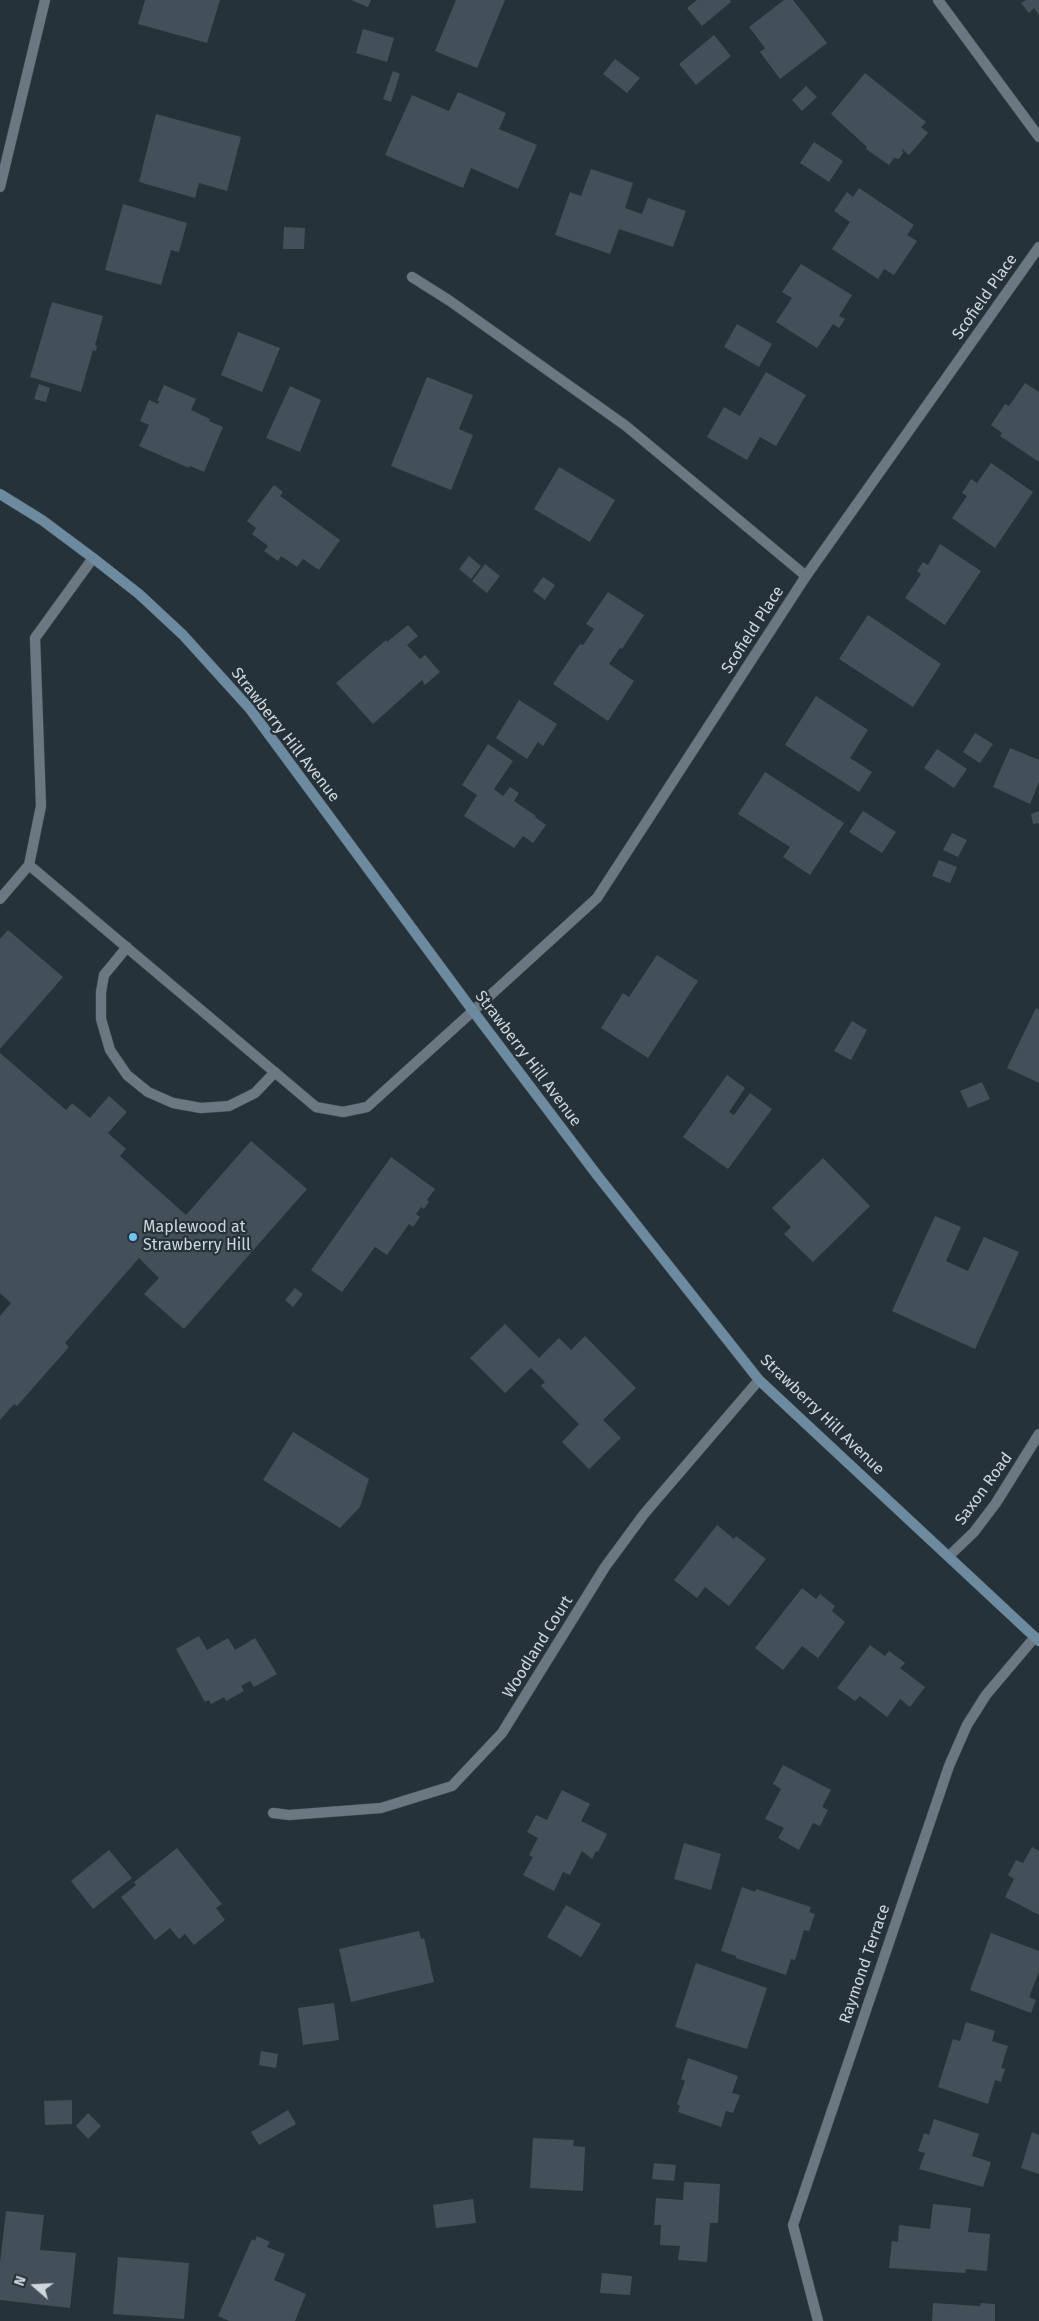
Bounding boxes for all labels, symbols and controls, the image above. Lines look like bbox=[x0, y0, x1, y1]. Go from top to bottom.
street label: Scofield Place bbox=[948, 250, 1022, 344]
street label: Scofield Place bbox=[718, 583, 788, 677]
street label: Strawberry Hill Avenue bbox=[227, 664, 343, 806]
street label: Strawberry Hill Avenue bbox=[471, 987, 585, 1131]
place label: Maplewood at Strawberry Hill bbox=[143, 1218, 251, 1256]
marker: Maplewood at Strawberry Hill bbox=[127, 1231, 139, 1243]
street label: Strawberry Hill Avenue bbox=[756, 1351, 888, 1479]
street label: Saxon Road bbox=[951, 1449, 1017, 1529]
street label: Woodland Court bbox=[499, 1592, 577, 1702]
street label: Raymond Terrace bbox=[836, 1902, 894, 2026]
north arrow bbox=[10, 2261, 60, 2311]
text: N bbox=[11, 2274, 30, 2288]

